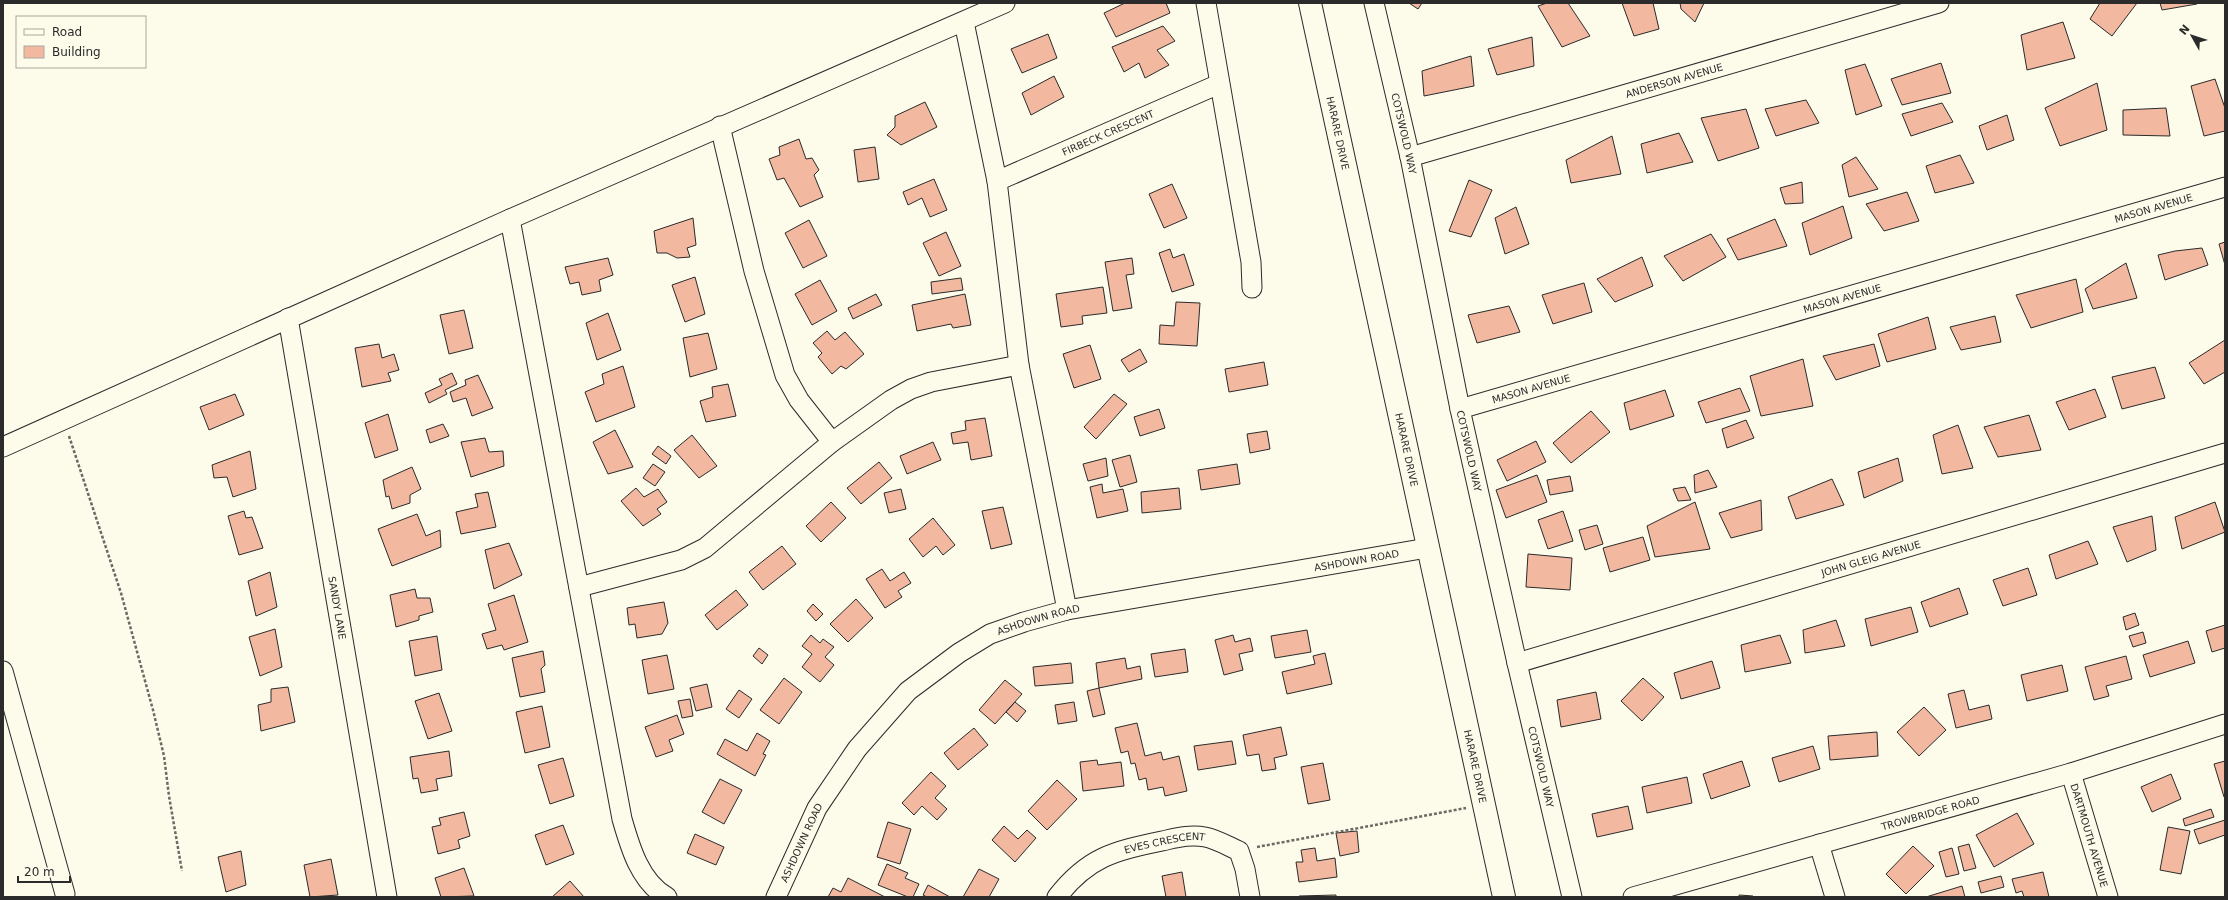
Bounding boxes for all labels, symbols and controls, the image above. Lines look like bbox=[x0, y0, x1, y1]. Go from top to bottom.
legend bbox=[16, 16, 146, 68]
north arrow bbox=[2172, 16, 2212, 56]
text: N bbox=[2177, 22, 2193, 38]
text: Road bbox=[52, 25, 82, 39]
text: Building bbox=[52, 45, 101, 59]
street label: ANDERSON AVENUE bbox=[1624, 61, 1724, 100]
street label: COTSWOLD WAY bbox=[1389, 92, 1418, 176]
street label: HARARE DRIVE bbox=[1324, 95, 1351, 171]
street label: FIRBECK CRESCENT bbox=[1060, 108, 1157, 158]
street label: MASON AVENUE bbox=[2113, 192, 2194, 225]
street label: MASON AVENUE bbox=[1802, 282, 1883, 315]
street label: MASON AVENUE bbox=[1491, 372, 1572, 405]
street label: COTSWOLD WAY bbox=[1454, 409, 1484, 494]
street label: HARARE DRIVE bbox=[1393, 412, 1420, 488]
street label: JOHN GLEIG AVENUE bbox=[1819, 539, 1922, 579]
street label: ASHDOWN ROAD bbox=[1313, 548, 1400, 573]
street label: SANDY LANE bbox=[326, 576, 348, 640]
street label: ASHDOWN ROAD bbox=[995, 603, 1081, 637]
street label: COTSWOLD WAY bbox=[1526, 725, 1556, 809]
street label: HARARE DRIVE bbox=[1462, 729, 1488, 804]
street label: DARTMOUTH AVENUE bbox=[2068, 782, 2110, 889]
street label: TROWBRIDGE ROAD bbox=[1879, 794, 1981, 833]
street label: ASHDOWN ROAD bbox=[779, 801, 825, 884]
street label: EVES CRESCENT bbox=[1123, 831, 1207, 856]
scale bar bbox=[18, 858, 70, 884]
text: 20 m bbox=[24, 865, 55, 879]

